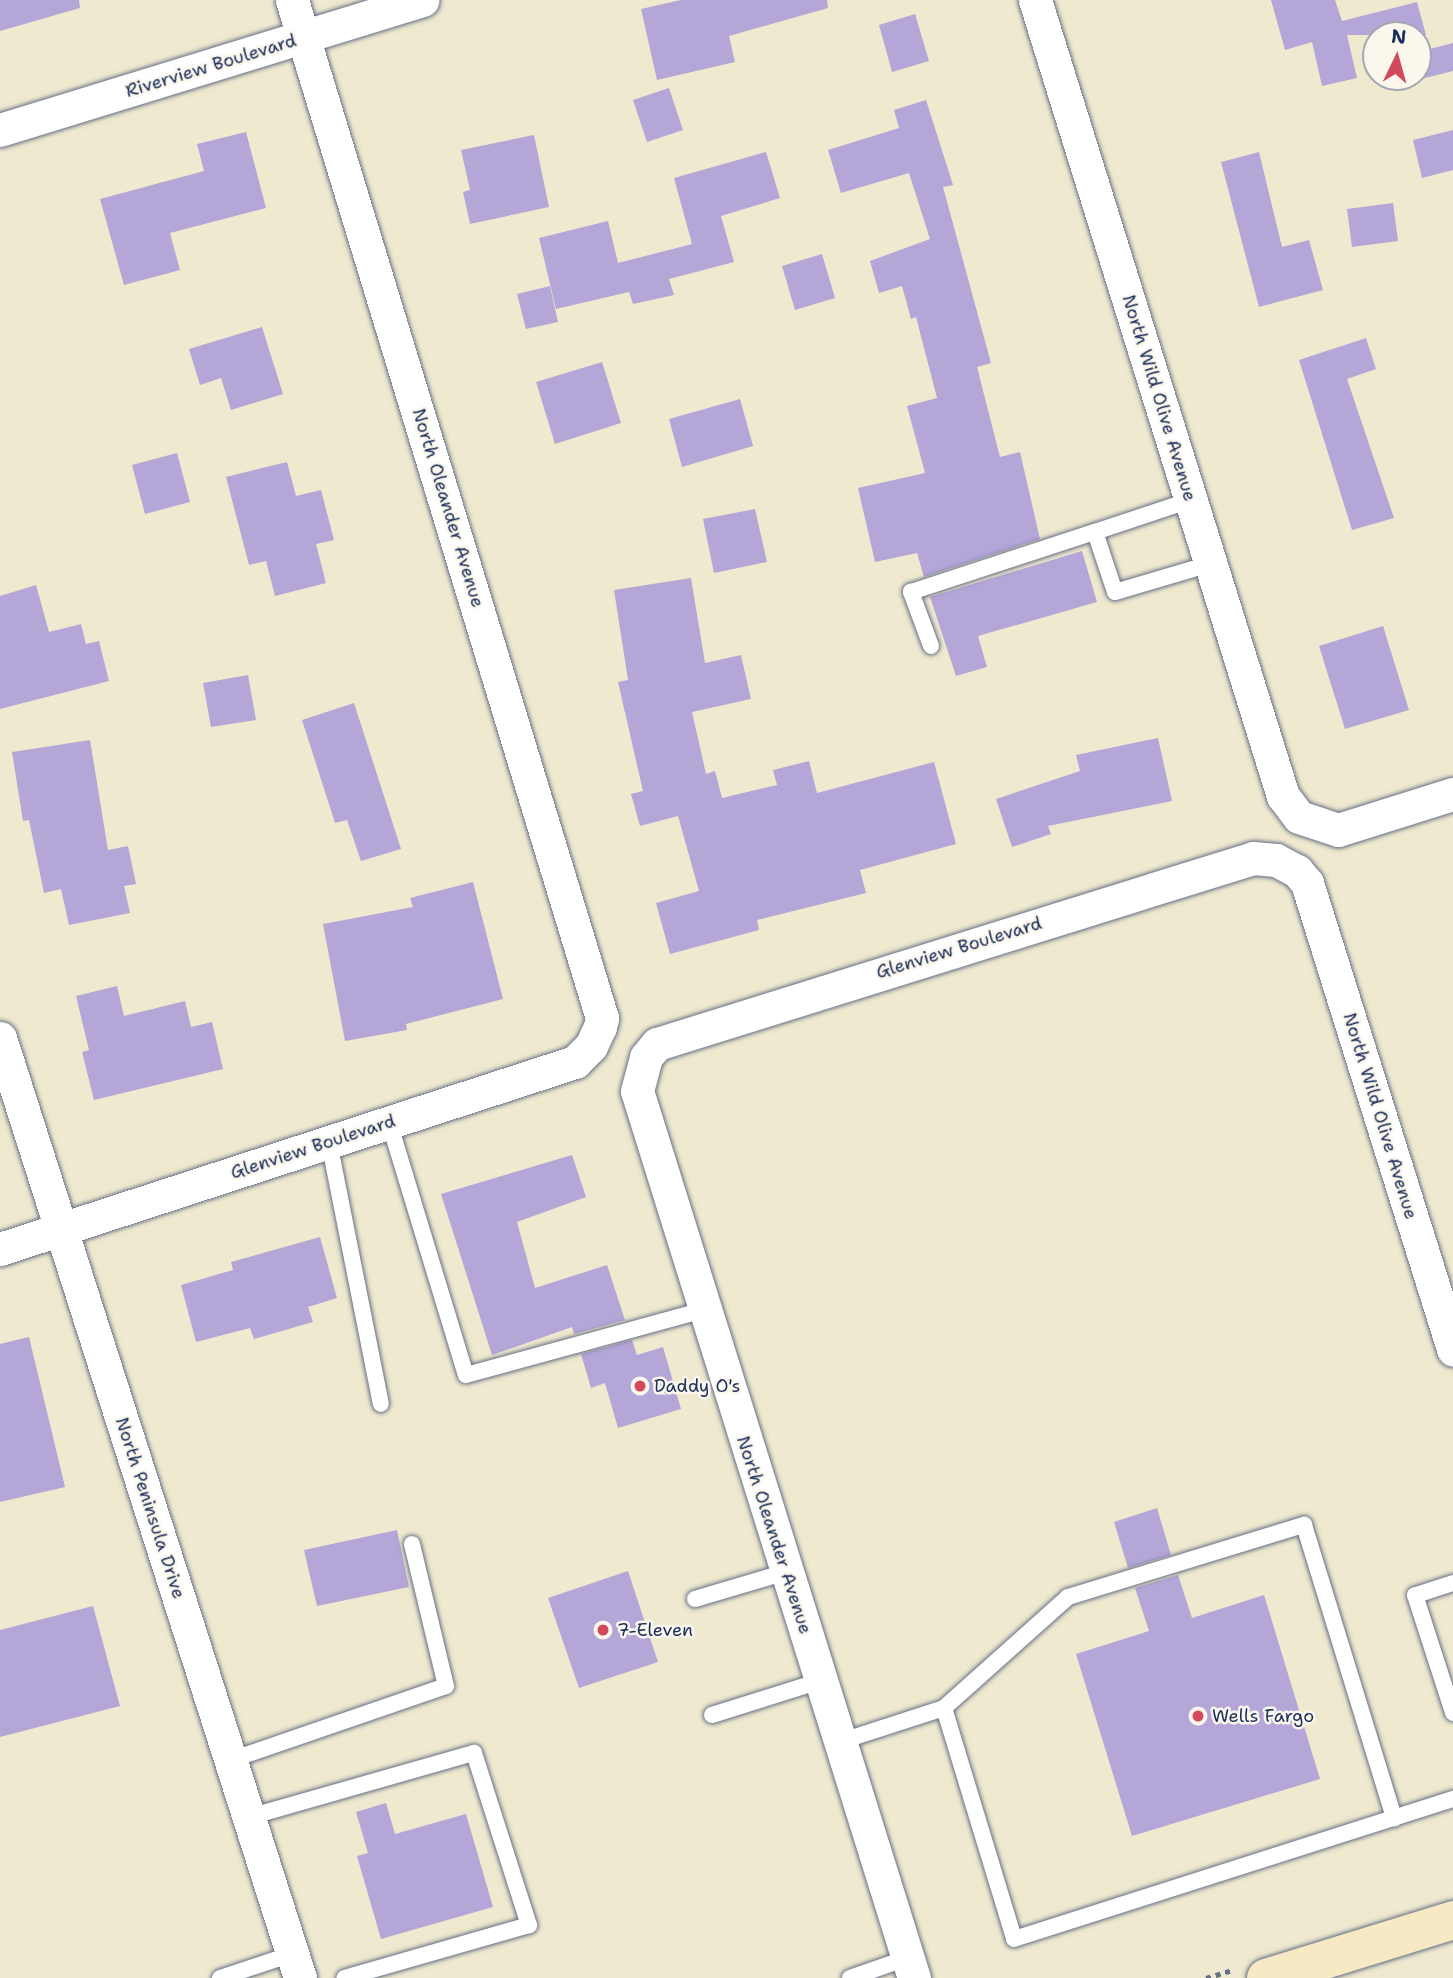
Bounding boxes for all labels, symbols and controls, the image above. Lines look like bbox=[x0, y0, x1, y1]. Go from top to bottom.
north arrow bbox=[1362, 21, 1432, 91]
text: N bbox=[1390, 23, 1407, 50]
street label: Riverview Boulevard bbox=[123, 30, 299, 102]
street label: North Wild Olive Avenue bbox=[1117, 292, 1201, 504]
street label: North Oleander Avenue bbox=[407, 406, 489, 610]
street label: Glenview Boulevard bbox=[874, 913, 1044, 983]
street label: North Wild Olive Avenue bbox=[1338, 1010, 1422, 1222]
street label: Glenview Boulevard bbox=[228, 1110, 398, 1184]
place label: Daddy O's bbox=[654, 1375, 741, 1397]
marker: Daddy O's bbox=[632, 1378, 648, 1394]
street label: North Peninsula Drive bbox=[110, 1415, 190, 1601]
street label: North Oleander Avenue bbox=[732, 1433, 816, 1637]
place label: 7-Eleven bbox=[617, 1619, 693, 1641]
marker: 7-Eleven bbox=[595, 1622, 611, 1638]
place label: Wells Fargo bbox=[1212, 1705, 1314, 1727]
marker: Wells Fargo bbox=[1190, 1708, 1206, 1724]

